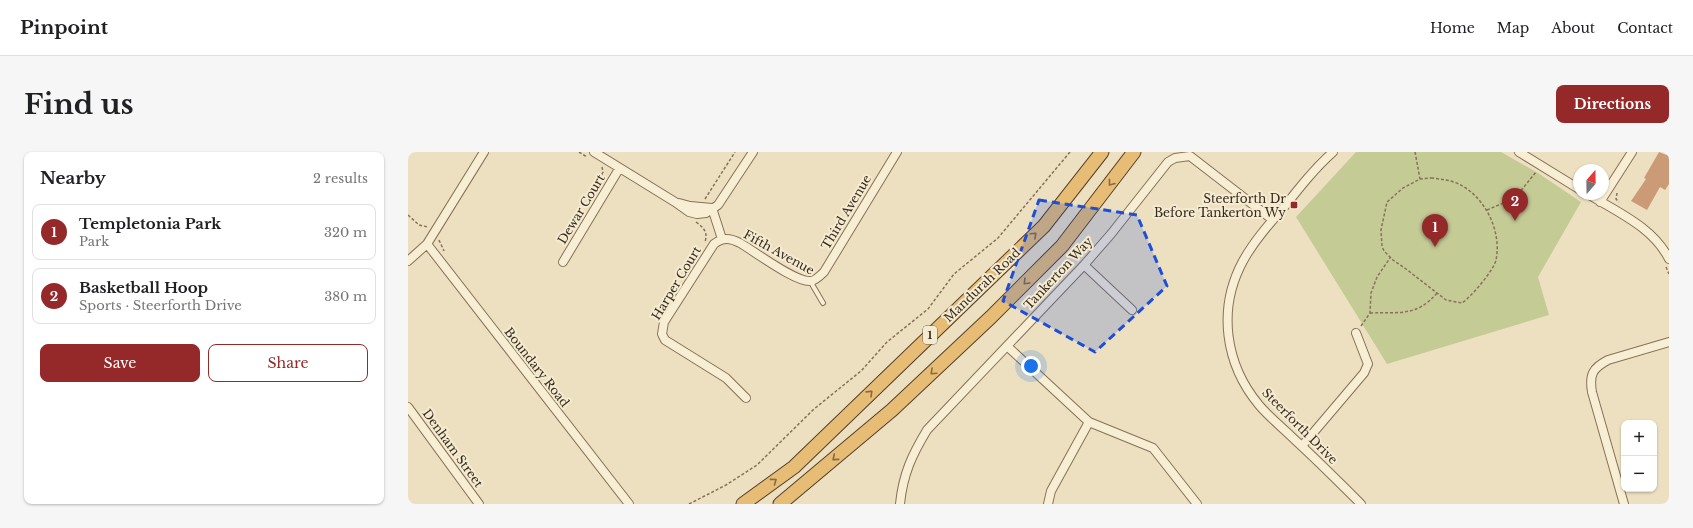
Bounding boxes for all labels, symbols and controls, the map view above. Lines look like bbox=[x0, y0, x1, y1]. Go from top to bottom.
text: Pinpoint bbox=[20, 16, 108, 39]
text: Home bbox=[1430, 19, 1475, 37]
text: Map bbox=[1497, 19, 1529, 37]
text: About bbox=[1551, 19, 1595, 37]
text: Contact bbox=[1617, 19, 1673, 37]
button: Directions bbox=[1556, 85, 1669, 123]
text: Find us bbox=[24, 87, 134, 122]
north arrow bbox=[1573, 164, 1609, 200]
text: Nearby bbox=[40, 168, 106, 189]
text: 2 results bbox=[313, 170, 368, 187]
street label: Dewar Court bbox=[554, 171, 608, 247]
street label: Third Avenue bbox=[818, 172, 874, 252]
one-way arrow bbox=[1109, 179, 1116, 186]
pin: 2 bbox=[1502, 188, 1528, 221]
place label: Steerforth Dr Before Tankerton Wy bbox=[1154, 191, 1286, 220]
marker: Steerforth Dr Before Tankerton Wy bbox=[1289, 200, 1299, 210]
text: Templetonia Park bbox=[79, 214, 221, 233]
pin: 1 bbox=[1422, 214, 1448, 247]
text: 1 bbox=[51, 224, 57, 241]
text: 320 m bbox=[324, 224, 367, 241]
street label: Fifth Avenue bbox=[741, 226, 817, 278]
text: Park bbox=[79, 233, 109, 250]
street label: Tankerton Way bbox=[1021, 233, 1096, 312]
one-way arrow bbox=[1029, 233, 1037, 240]
street label: Harper Court bbox=[648, 243, 704, 322]
street label: Mandurah Road bbox=[941, 245, 1023, 325]
one-way arrow bbox=[1023, 277, 1031, 285]
text: Basketball Hoop bbox=[79, 278, 208, 297]
text: 2 bbox=[50, 288, 58, 305]
text: 380 m bbox=[324, 288, 367, 305]
text: Sports · Steerforth Drive bbox=[79, 297, 242, 314]
street label: Boundary Road bbox=[501, 324, 573, 410]
road number: 1 bbox=[923, 326, 937, 344]
button: Save bbox=[40, 344, 200, 382]
button: Share bbox=[208, 344, 368, 382]
your location bbox=[1021, 356, 1041, 376]
one-way arrow bbox=[930, 367, 937, 374]
street label: Steerforth Drive bbox=[1259, 385, 1341, 467]
one-way arrow bbox=[865, 390, 873, 398]
street label: Denham Street bbox=[420, 406, 487, 490]
map controls bbox=[1621, 420, 1657, 492]
button: + bbox=[1621, 420, 1657, 456]
one-way arrow bbox=[832, 453, 840, 460]
button: − bbox=[1621, 456, 1657, 492]
one-way arrow bbox=[770, 479, 777, 486]

